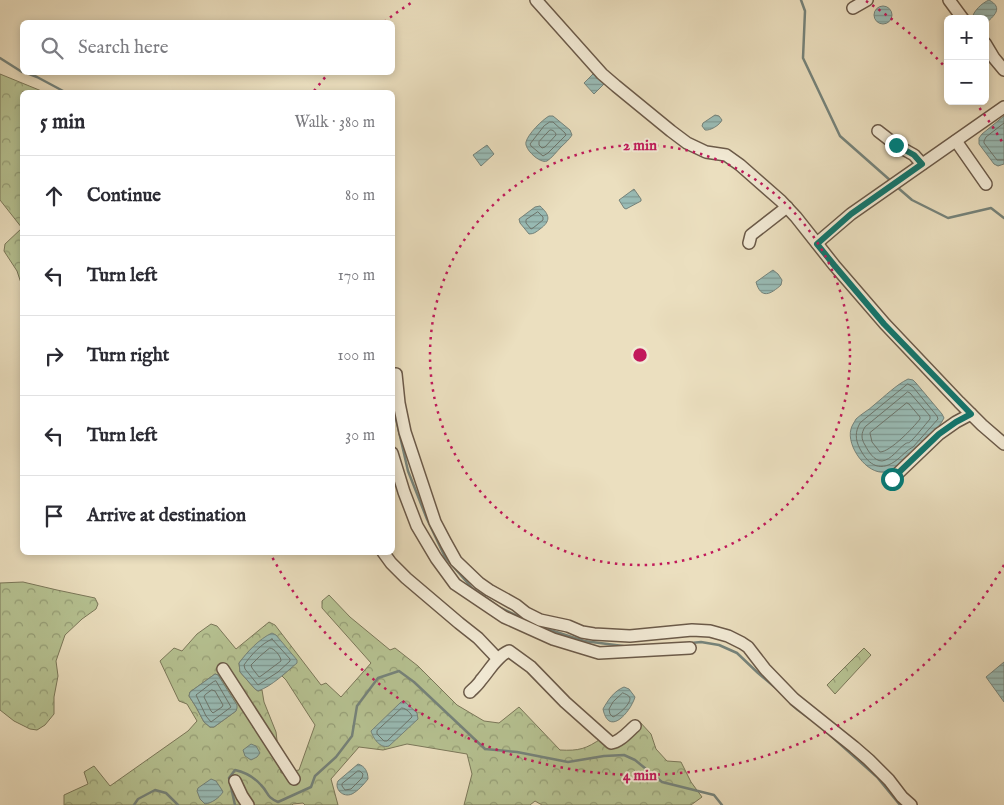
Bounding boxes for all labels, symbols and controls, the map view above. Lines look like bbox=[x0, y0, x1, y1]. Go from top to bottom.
map controls bbox=[944, 15, 989, 105]
button: + bbox=[944, 15, 989, 60]
search box bbox=[20, 20, 395, 75]
icon: search bbox=[38, 34, 66, 62]
text: Search here bbox=[78, 36, 169, 60]
button: − bbox=[944, 60, 989, 105]
text: 5 min bbox=[40, 109, 85, 136]
text: Walk · 380 m bbox=[294, 113, 375, 133]
route end bbox=[885, 134, 908, 157]
text: 2 min bbox=[623, 136, 657, 155]
icon: ahead bbox=[40, 182, 68, 210]
text: Continue bbox=[87, 184, 161, 208]
text: 80 m bbox=[345, 186, 375, 206]
icon: left bbox=[40, 262, 68, 290]
text: Turn left bbox=[87, 264, 158, 288]
text: 170 m bbox=[338, 266, 375, 286]
icon: right bbox=[40, 342, 68, 370]
text: Turn right bbox=[87, 344, 169, 368]
text: 100 m bbox=[338, 346, 375, 366]
centre of rings bbox=[631, 346, 649, 364]
icon: left bbox=[40, 422, 68, 450]
text: Turn left bbox=[87, 424, 158, 448]
text: 30 m bbox=[345, 426, 375, 446]
route start bbox=[881, 468, 904, 491]
icon: arrive bbox=[40, 502, 68, 530]
text: Arrive at destination bbox=[87, 504, 246, 528]
text: 4 min bbox=[623, 766, 657, 785]

